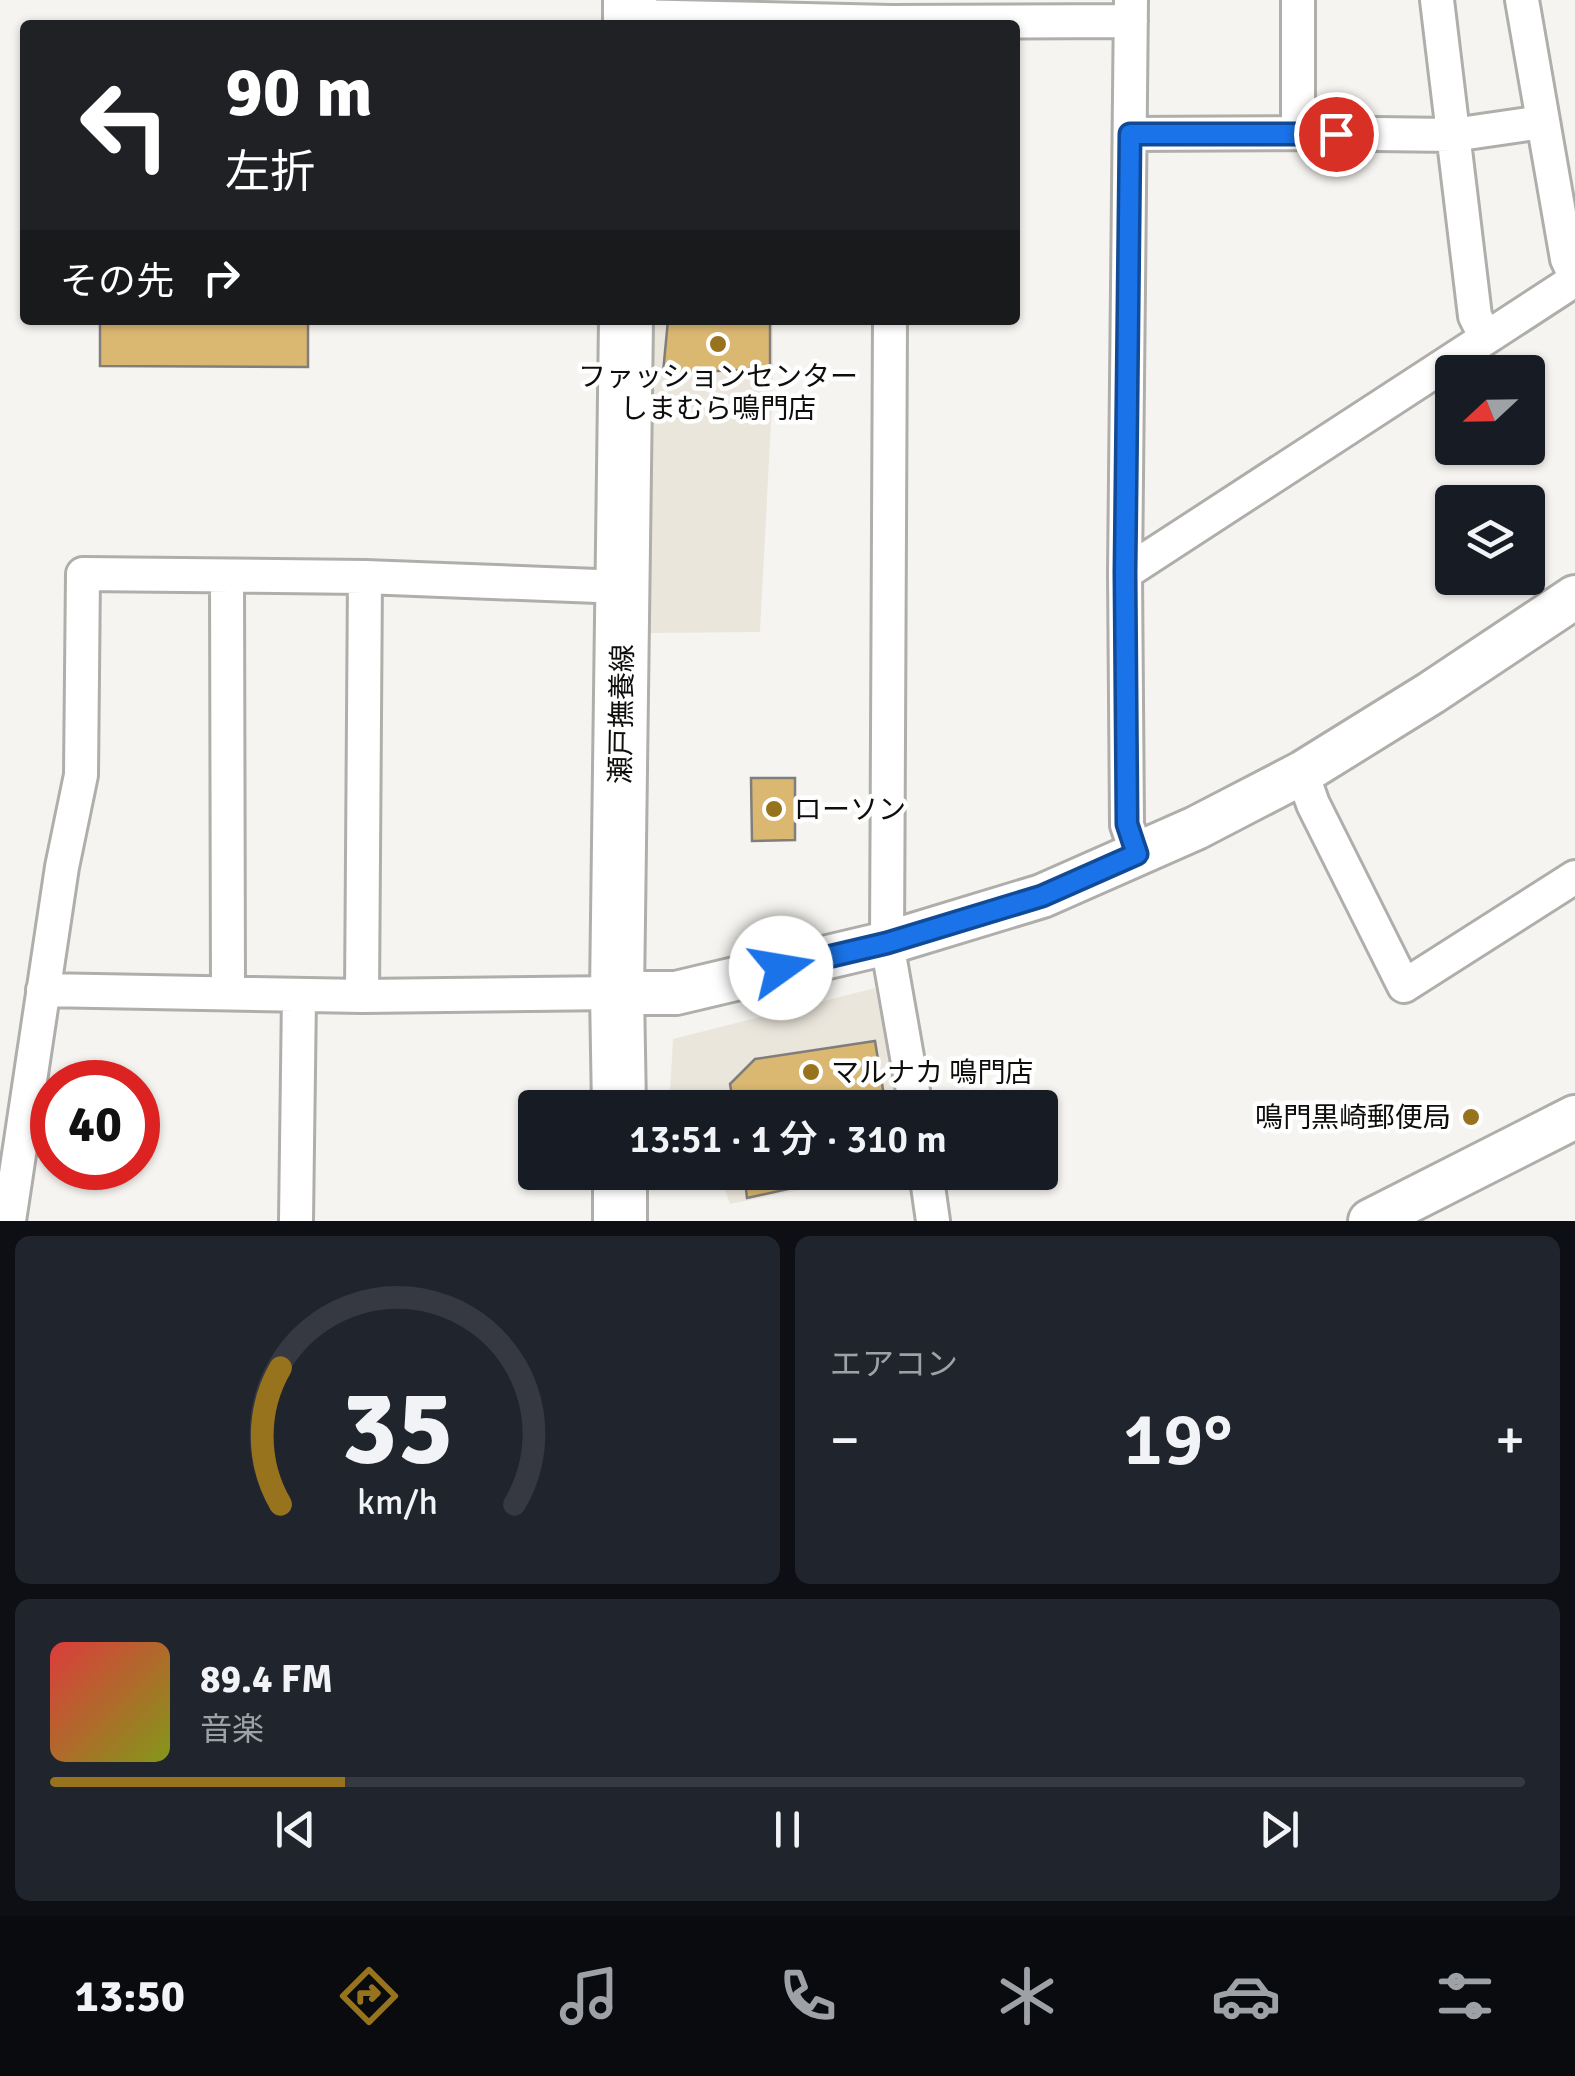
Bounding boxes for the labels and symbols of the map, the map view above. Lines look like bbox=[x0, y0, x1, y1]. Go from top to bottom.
pin bbox=[1294, 92, 1379, 177]
marker: ファッションセンター しまむら鳴門店 bbox=[707, 333, 729, 355]
north arrow bbox=[1435, 355, 1545, 465]
place label: ファッションセンター しまむら鳴門店 bbox=[578, 360, 858, 426]
street label: 瀬戸撫養線 bbox=[604, 644, 640, 784]
place label: ローソン bbox=[794, 793, 906, 827]
marker: ローソン bbox=[763, 798, 785, 820]
position arrow bbox=[729, 916, 833, 1020]
place label: マルナカ 鳴門店 bbox=[831, 1056, 1033, 1090]
speed limit sign: 40 bbox=[30, 1060, 160, 1190]
marker: マルナカ 鳴門店 bbox=[800, 1061, 822, 1083]
place label: 鳴門黒崎郵便局 bbox=[1255, 1101, 1451, 1135]
marker: 鳴門黒崎郵便局 bbox=[1460, 1106, 1482, 1128]

